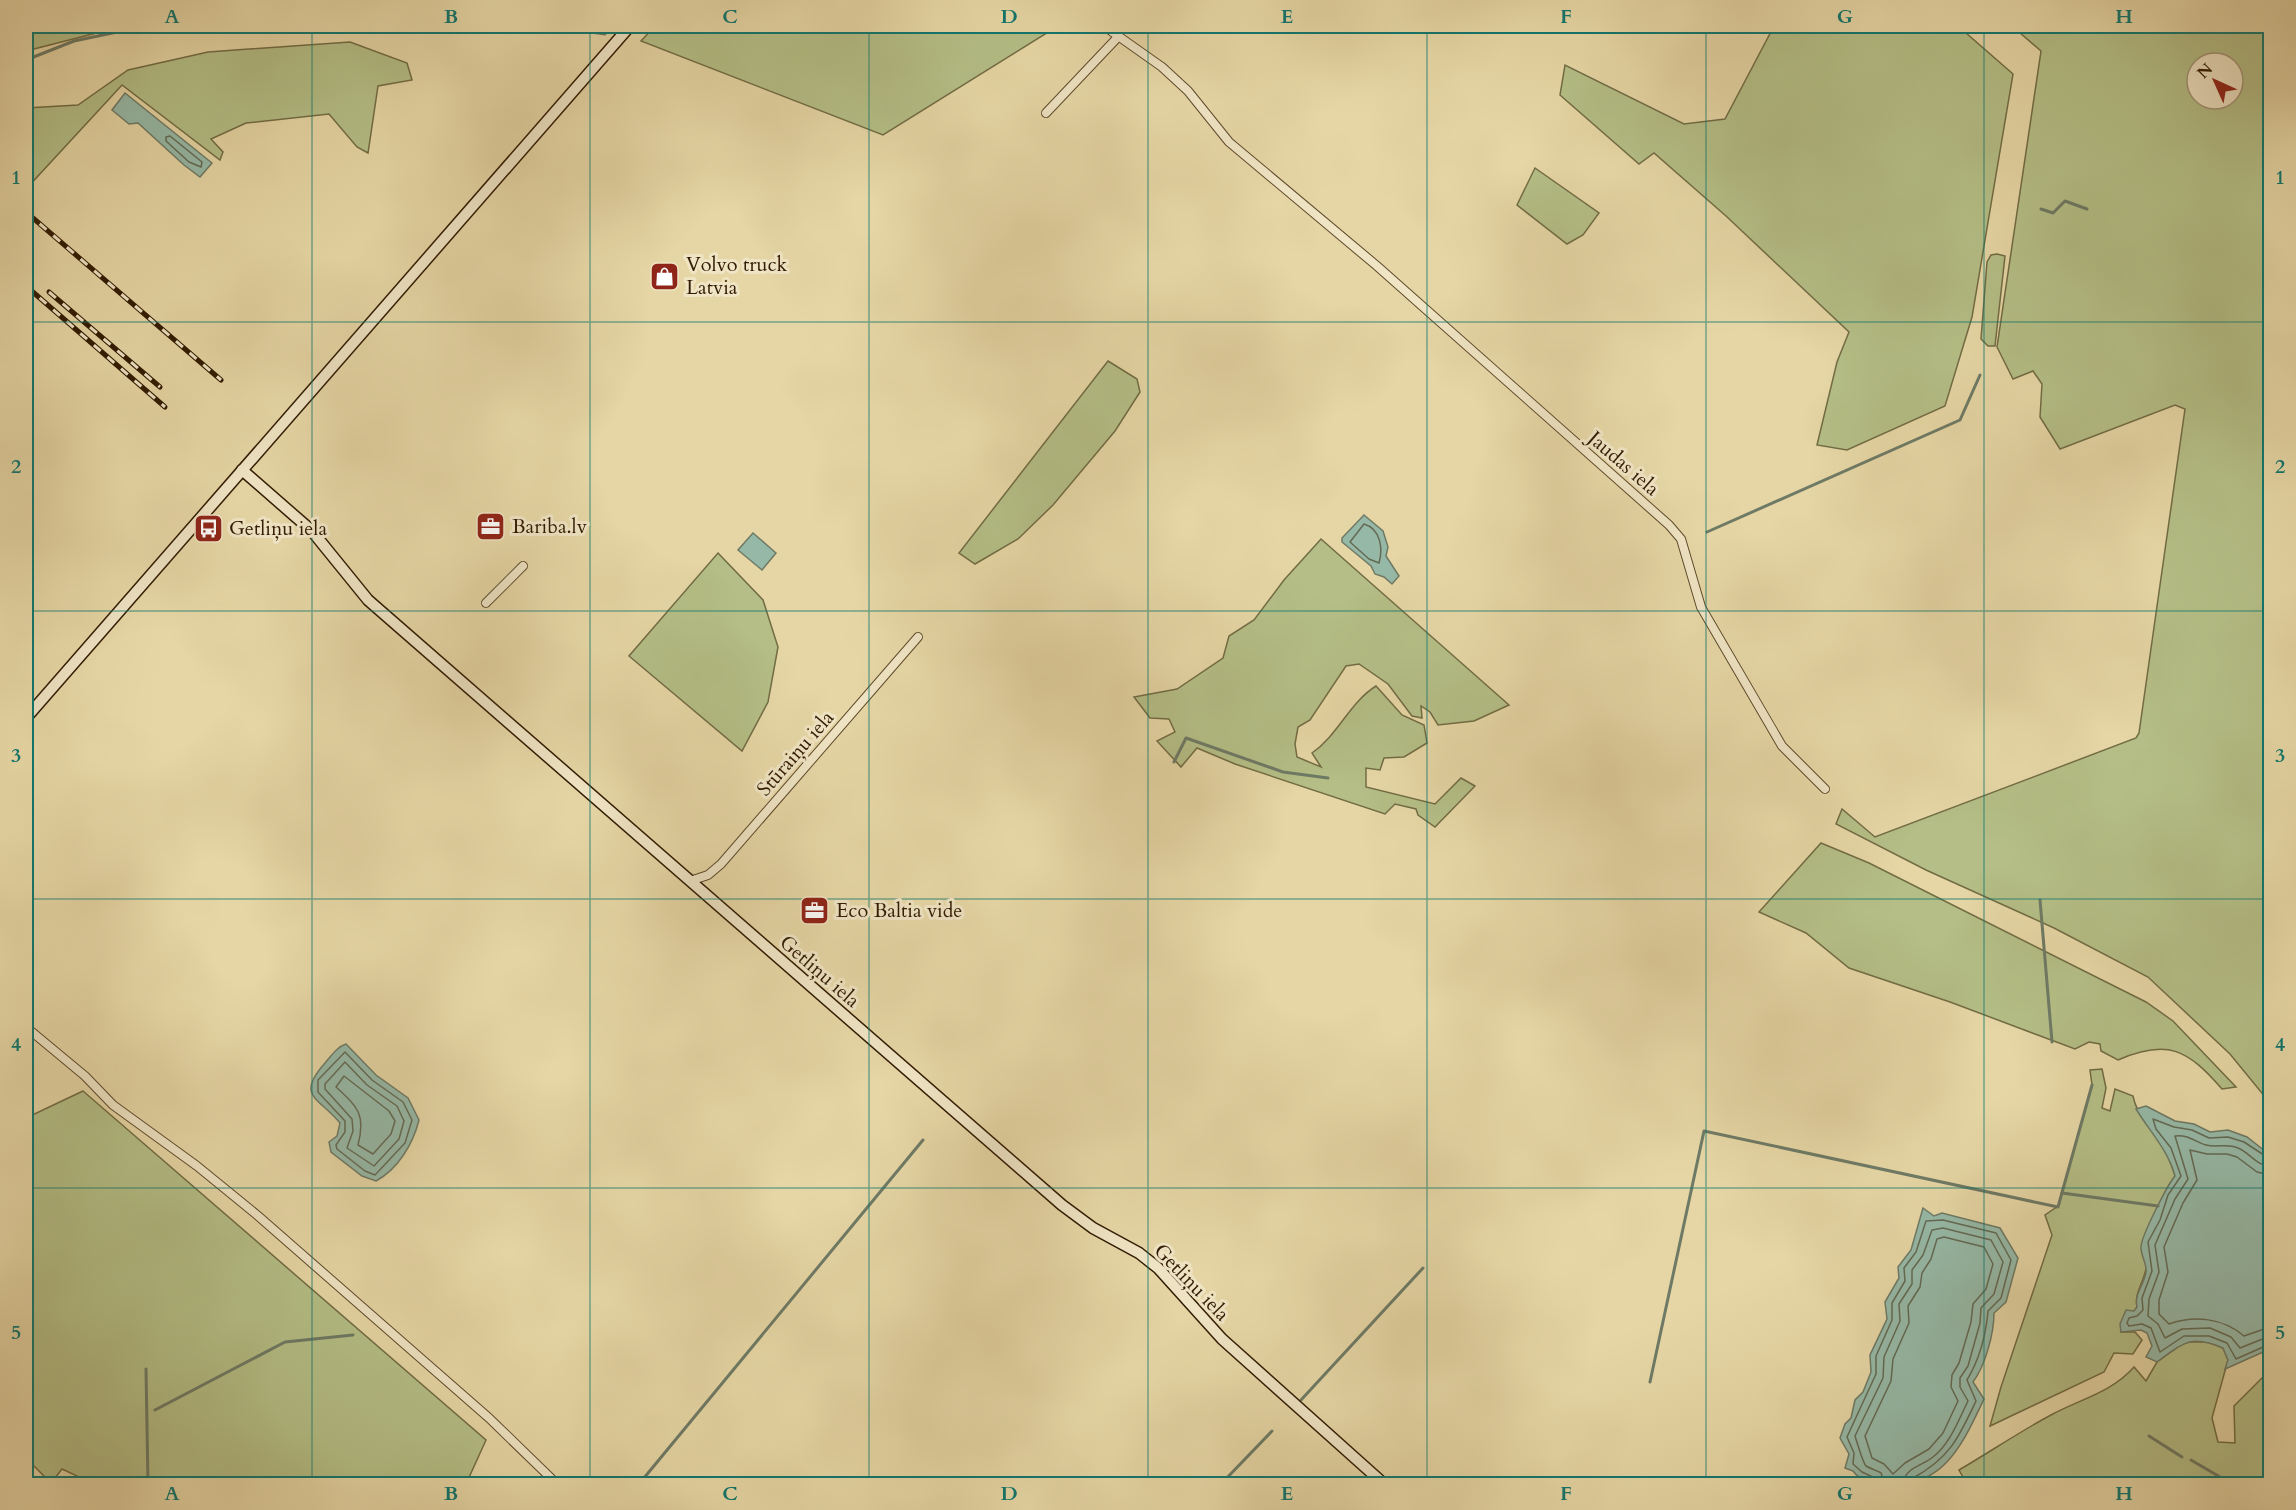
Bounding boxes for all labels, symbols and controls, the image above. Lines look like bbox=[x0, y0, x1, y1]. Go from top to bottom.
text: A bbox=[164, 3, 180, 30]
text: B bbox=[444, 3, 458, 30]
text: C bbox=[722, 3, 738, 30]
text: D bbox=[1000, 3, 1018, 30]
text: E bbox=[1281, 3, 1293, 30]
text: F bbox=[1560, 3, 1572, 30]
text: G bbox=[1837, 3, 1853, 30]
text: H bbox=[2115, 3, 2133, 30]
north arrow bbox=[2185, 51, 2245, 111]
text: N bbox=[2192, 58, 2218, 84]
text: 1 bbox=[11, 164, 21, 191]
text: 1 bbox=[2275, 164, 2285, 191]
place label: Volvo truck Latvia bbox=[686, 251, 788, 301]
shop icon: Volvo truck Latvia bbox=[649, 260, 681, 292]
street label: Jaudas iela bbox=[1580, 423, 1665, 502]
text: 2 bbox=[11, 453, 21, 480]
text: 2 bbox=[2275, 453, 2285, 480]
office icon: Bariba.lv bbox=[475, 510, 507, 542]
bus stop icon: Getliņu iela bbox=[192, 512, 224, 544]
place label: Bariba.lv bbox=[512, 513, 588, 540]
place label: Getliņu iela bbox=[229, 515, 327, 542]
street label: Stūraiņu iela bbox=[751, 705, 840, 802]
text: 3 bbox=[11, 742, 21, 769]
text: 3 bbox=[2275, 742, 2285, 769]
office icon: Eco Baltia vide bbox=[799, 894, 831, 926]
place label: Eco Baltia vide bbox=[836, 897, 962, 924]
street label: Getliņu iela bbox=[774, 929, 866, 1014]
text: 4 bbox=[11, 1031, 21, 1058]
text: 4 bbox=[2275, 1031, 2285, 1058]
street label: Getliņu iela bbox=[1148, 1238, 1236, 1327]
text: 5 bbox=[11, 1319, 21, 1346]
text: 5 bbox=[2275, 1319, 2285, 1346]
text: A bbox=[164, 1480, 180, 1507]
text: B bbox=[444, 1480, 458, 1507]
text: C bbox=[722, 1480, 738, 1507]
text: D bbox=[1000, 1480, 1018, 1507]
text: E bbox=[1281, 1480, 1293, 1507]
text: F bbox=[1560, 1480, 1572, 1507]
text: G bbox=[1837, 1480, 1853, 1507]
text: H bbox=[2115, 1480, 2133, 1507]

